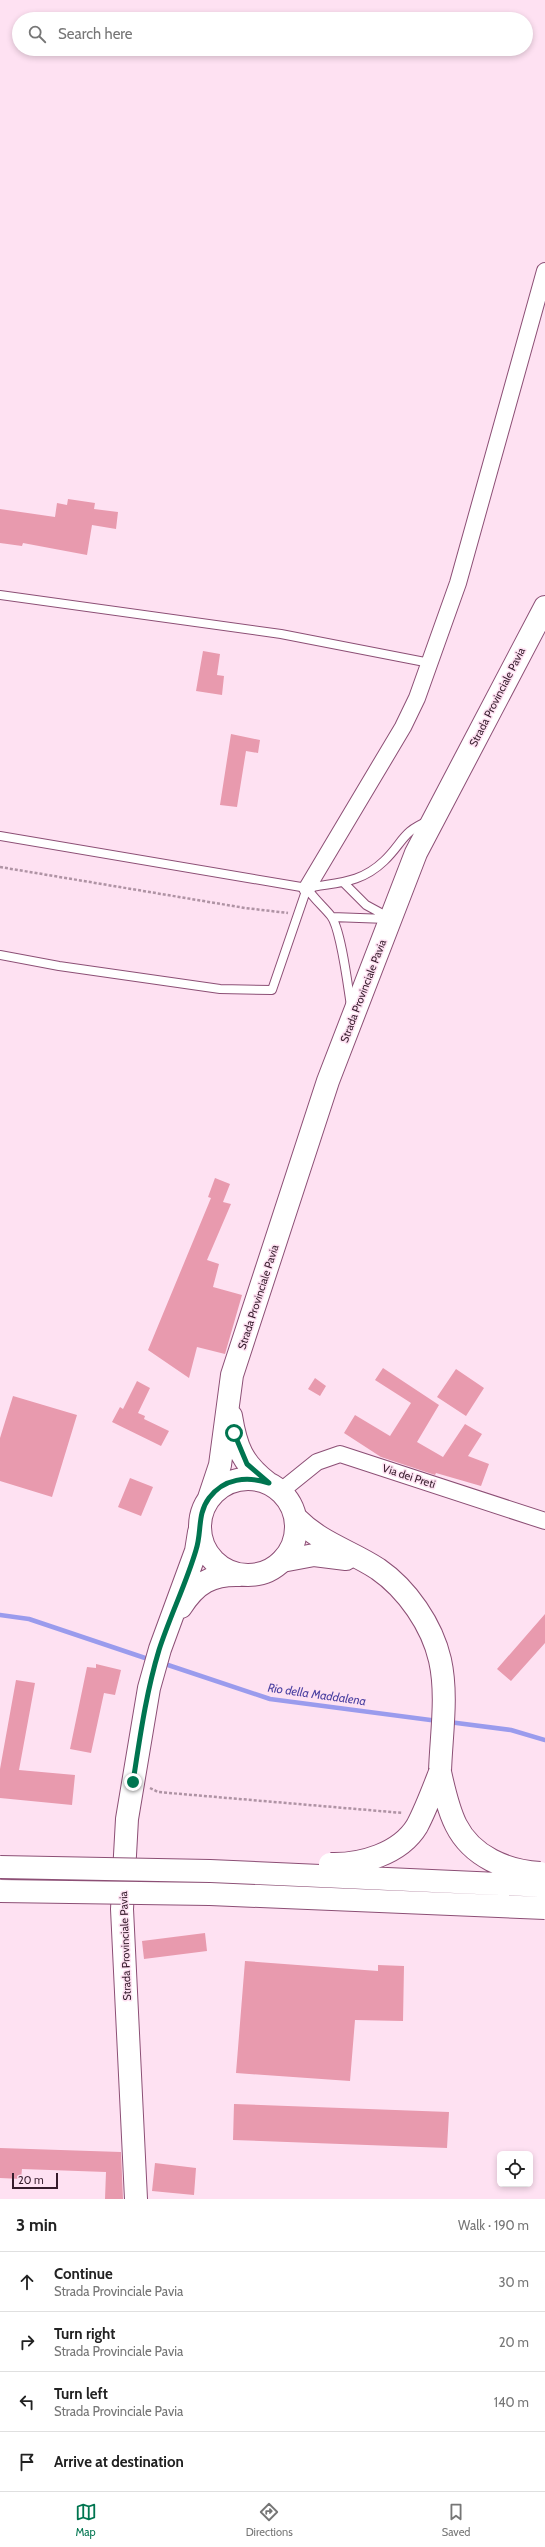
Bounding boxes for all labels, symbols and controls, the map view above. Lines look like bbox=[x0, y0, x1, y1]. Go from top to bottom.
search box bbox=[12, 12, 533, 56]
icon: search bbox=[26, 23, 48, 45]
text: Search here bbox=[58, 25, 133, 43]
street label: Strada Provinciale Pavia bbox=[466, 644, 528, 749]
street label: Strada Provinciale Pavia bbox=[337, 937, 389, 1045]
street label: Strada Provinciale Pavia bbox=[234, 1242, 282, 1351]
route start bbox=[225, 1424, 243, 1442]
street label: Via dei Preti bbox=[381, 1461, 437, 1491]
water label: Rio della Maddalena bbox=[267, 1680, 367, 1708]
route end bbox=[124, 1773, 142, 1791]
street label: Strada Provinciale Pavia bbox=[116, 1890, 134, 2001]
map controls bbox=[497, 2151, 533, 2187]
button: locate bbox=[497, 2151, 533, 2187]
scale bar bbox=[12, 2171, 58, 2190]
text: 20 m bbox=[18, 2173, 44, 2187]
text: 3 min bbox=[16, 2215, 57, 2235]
text: Walk · 190 m bbox=[458, 2217, 529, 2233]
text: Continue bbox=[54, 2265, 113, 2283]
icon: ahead bbox=[16, 2271, 38, 2293]
text: 30 m bbox=[499, 2274, 529, 2290]
text: Strada Provinciale Pavia bbox=[54, 2283, 183, 2299]
text: Turn right bbox=[54, 2325, 115, 2343]
icon: right bbox=[16, 2331, 38, 2353]
text: 20 m bbox=[499, 2334, 529, 2350]
text: Strada Provinciale Pavia bbox=[54, 2343, 183, 2359]
text: Turn left bbox=[54, 2385, 108, 2403]
icon: left bbox=[16, 2391, 38, 2413]
text: 140 m bbox=[494, 2394, 529, 2410]
text: Strada Provinciale Pavia bbox=[54, 2403, 183, 2419]
icon: arrive bbox=[16, 2451, 38, 2473]
text: Arrive at destination bbox=[54, 2453, 184, 2471]
tab: Map bbox=[75, 2501, 97, 2539]
tab: Directions bbox=[246, 2501, 293, 2539]
tab: Saved bbox=[442, 2501, 470, 2539]

